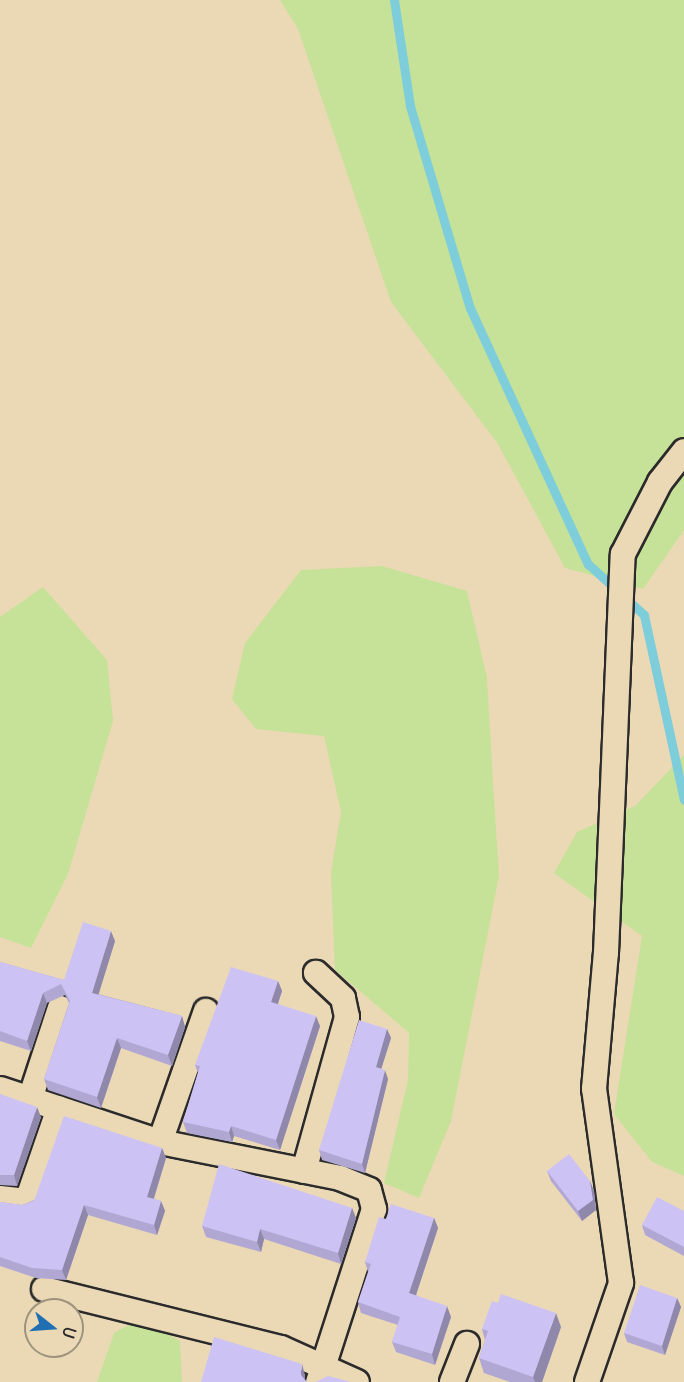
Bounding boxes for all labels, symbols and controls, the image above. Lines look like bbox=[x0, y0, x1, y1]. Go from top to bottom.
north arrow bbox=[24, 1298, 84, 1358]
text: U bbox=[58, 1325, 80, 1341]

